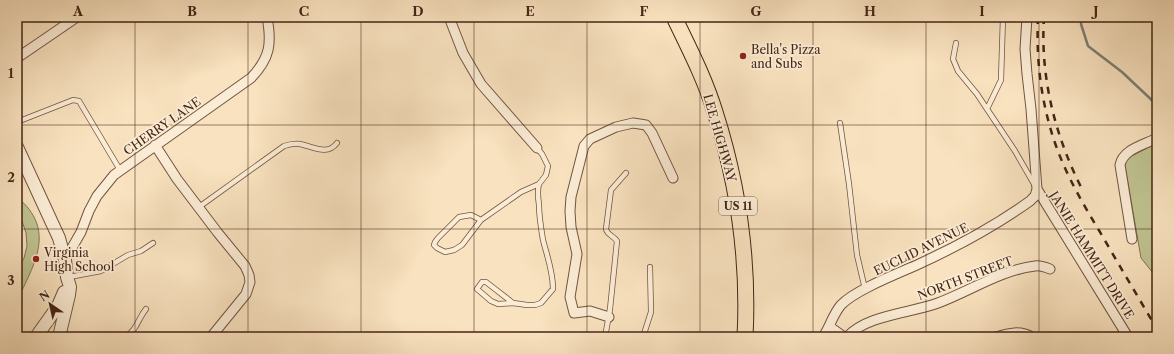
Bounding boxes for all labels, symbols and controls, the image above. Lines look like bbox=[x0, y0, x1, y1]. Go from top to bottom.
text: A bbox=[72, 3, 84, 19]
text: B bbox=[187, 3, 197, 19]
text: C bbox=[299, 3, 309, 19]
text: D bbox=[412, 3, 424, 19]
text: E bbox=[525, 3, 535, 19]
text: F bbox=[640, 3, 649, 19]
text: G bbox=[750, 3, 762, 19]
text: H bbox=[864, 3, 876, 19]
text: I bbox=[979, 3, 985, 19]
text: J bbox=[1091, 3, 1099, 19]
place label: Bella's Pizza and Subs bbox=[751, 42, 821, 71]
marker: Bella's Pizza and Subs bbox=[738, 51, 748, 61]
text: 1 bbox=[8, 65, 14, 81]
street label: LEE HIGHWAY bbox=[700, 92, 740, 184]
street label: CHERRY LANE bbox=[120, 94, 204, 158]
text: 2 bbox=[7, 169, 15, 185]
street label: JANIE HAMMITT DRIVE bbox=[1045, 187, 1137, 322]
road number: US 11 bbox=[719, 197, 757, 215]
street label: EUCLID AVENUE bbox=[871, 220, 971, 278]
place label: Virginia High School bbox=[43, 245, 115, 274]
street label: NORTH STREET bbox=[915, 253, 1015, 303]
marker: Virginia High School bbox=[31, 254, 41, 264]
text: 3 bbox=[7, 272, 15, 288]
north arrow bbox=[30, 284, 70, 324]
text: N bbox=[37, 287, 53, 304]

